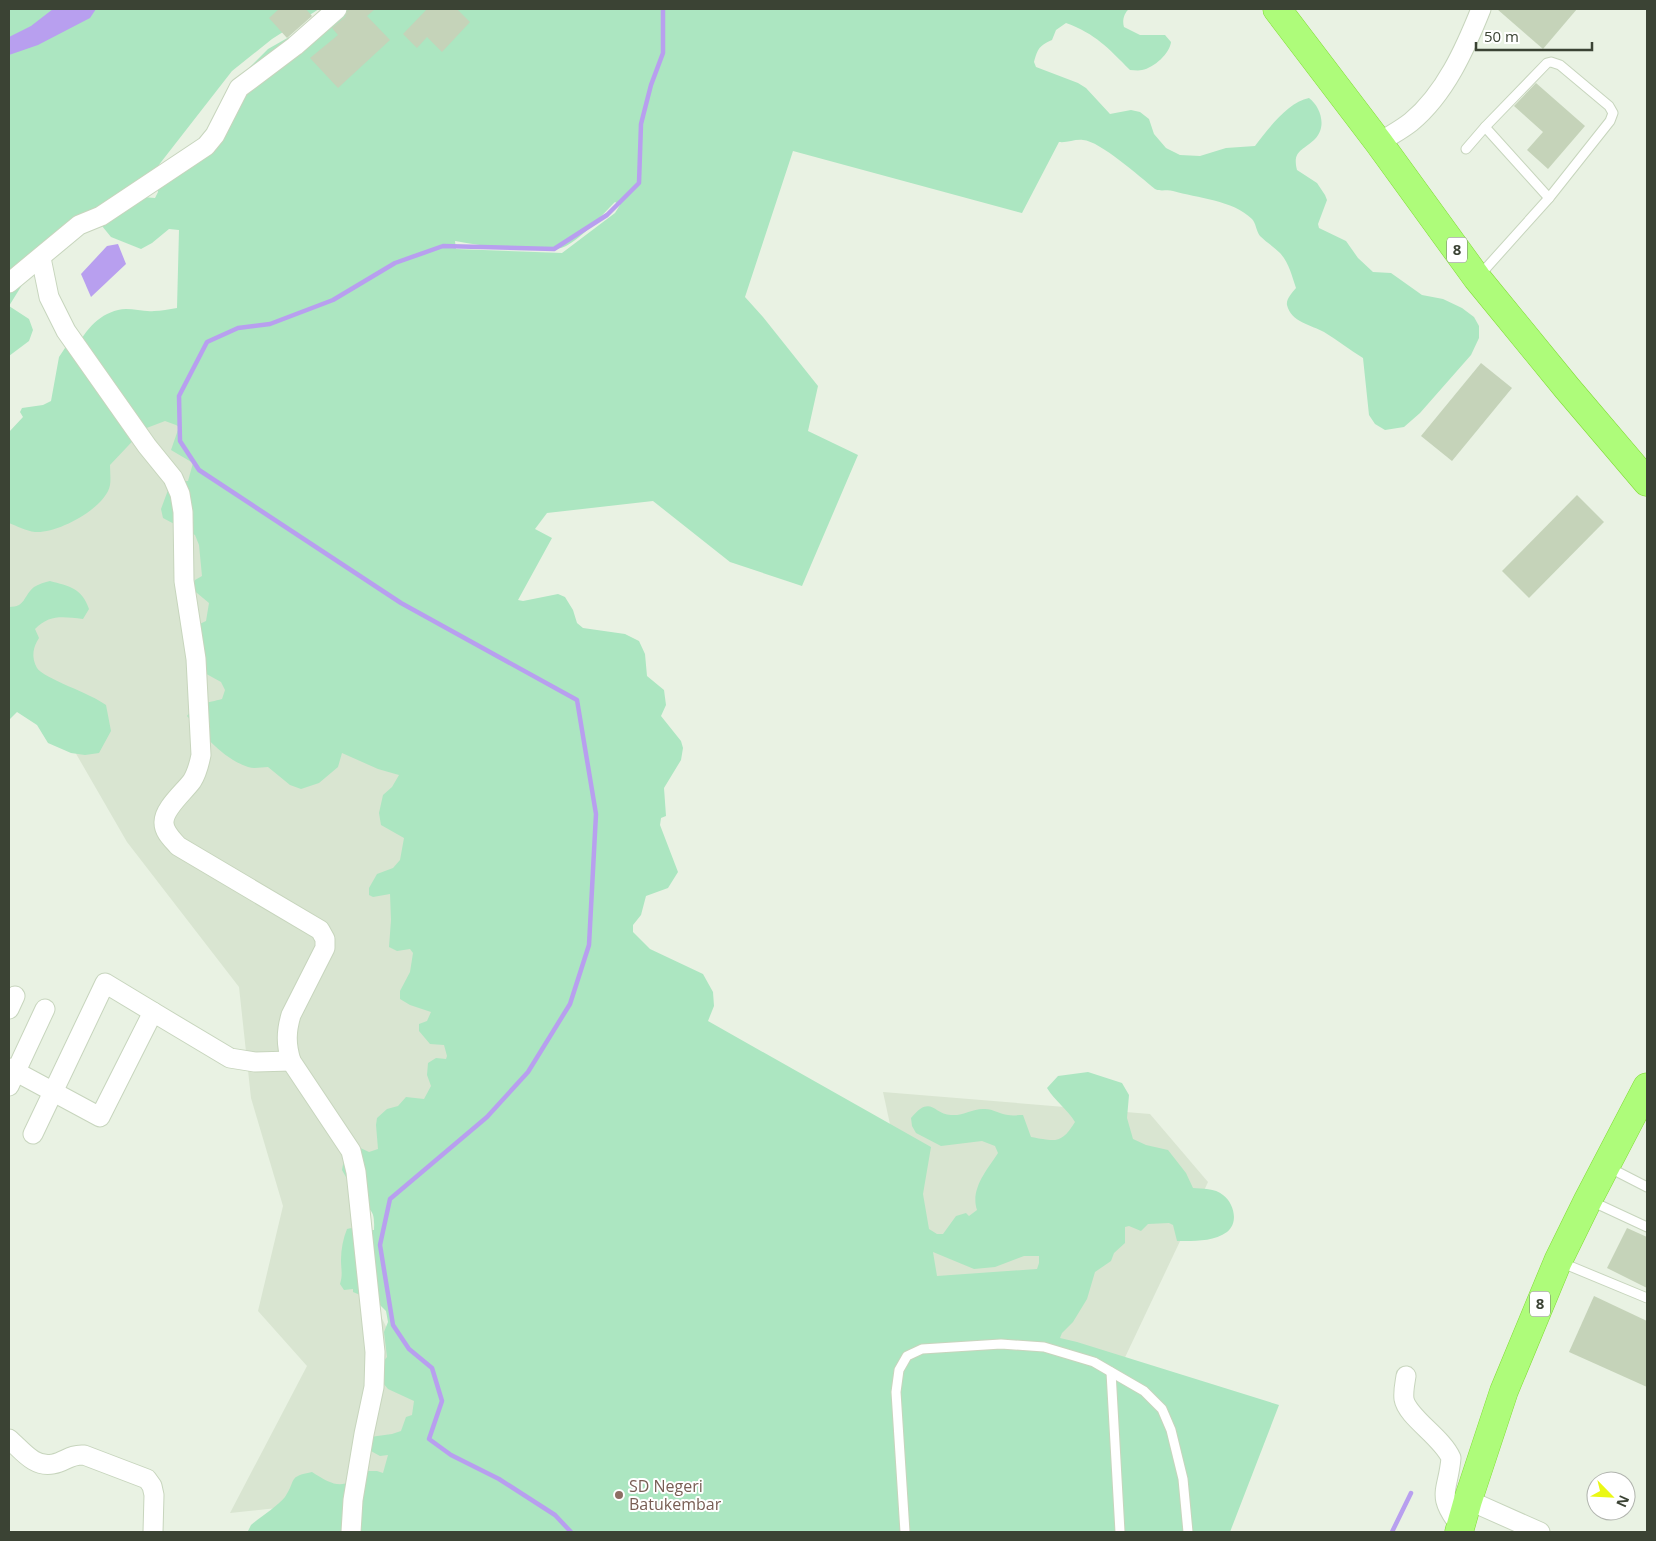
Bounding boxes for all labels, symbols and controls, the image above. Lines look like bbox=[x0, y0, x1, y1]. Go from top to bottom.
scale bar bbox=[1476, 20, 1592, 52]
text: 50 m bbox=[1484, 26, 1519, 46]
road number: 8 bbox=[1447, 238, 1467, 262]
road number: 8 bbox=[1530, 1292, 1550, 1316]
north arrow bbox=[1586, 1471, 1636, 1521]
place label: SD Negeri Batukembar bbox=[629, 1475, 722, 1515]
marker: SD Negeri Batukembar bbox=[613, 1489, 625, 1501]
text: N bbox=[1612, 1492, 1634, 1511]

